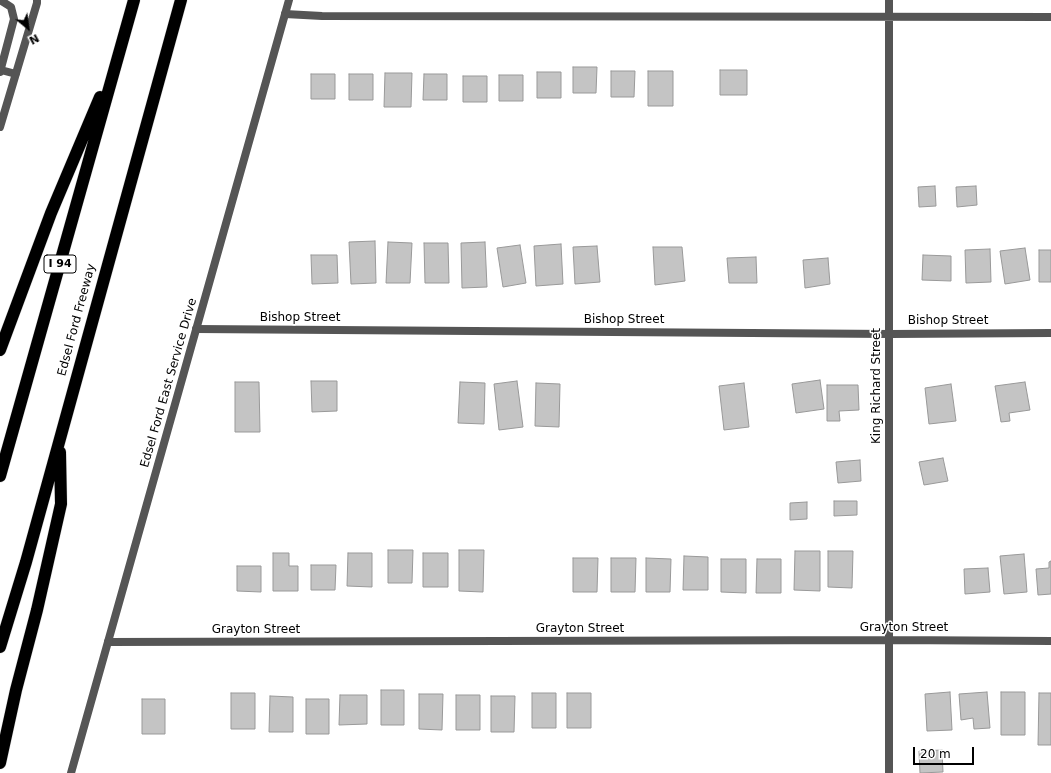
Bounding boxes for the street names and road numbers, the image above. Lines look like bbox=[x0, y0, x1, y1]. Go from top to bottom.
road number: I 94 bbox=[44, 255, 76, 273]
street label: Edsel Ford Freeway bbox=[55, 262, 99, 378]
street label: Edsel Ford East Service Drive bbox=[138, 297, 200, 469]
street label: Bishop Street bbox=[260, 311, 340, 325]
street label: Bishop Street bbox=[584, 313, 664, 327]
street label: Bishop Street bbox=[908, 314, 988, 328]
street label: King Richard Street bbox=[870, 328, 884, 444]
street label: Grayton Street bbox=[860, 621, 948, 635]
street label: Grayton Street bbox=[536, 622, 624, 636]
street label: Grayton Street bbox=[212, 623, 300, 637]

